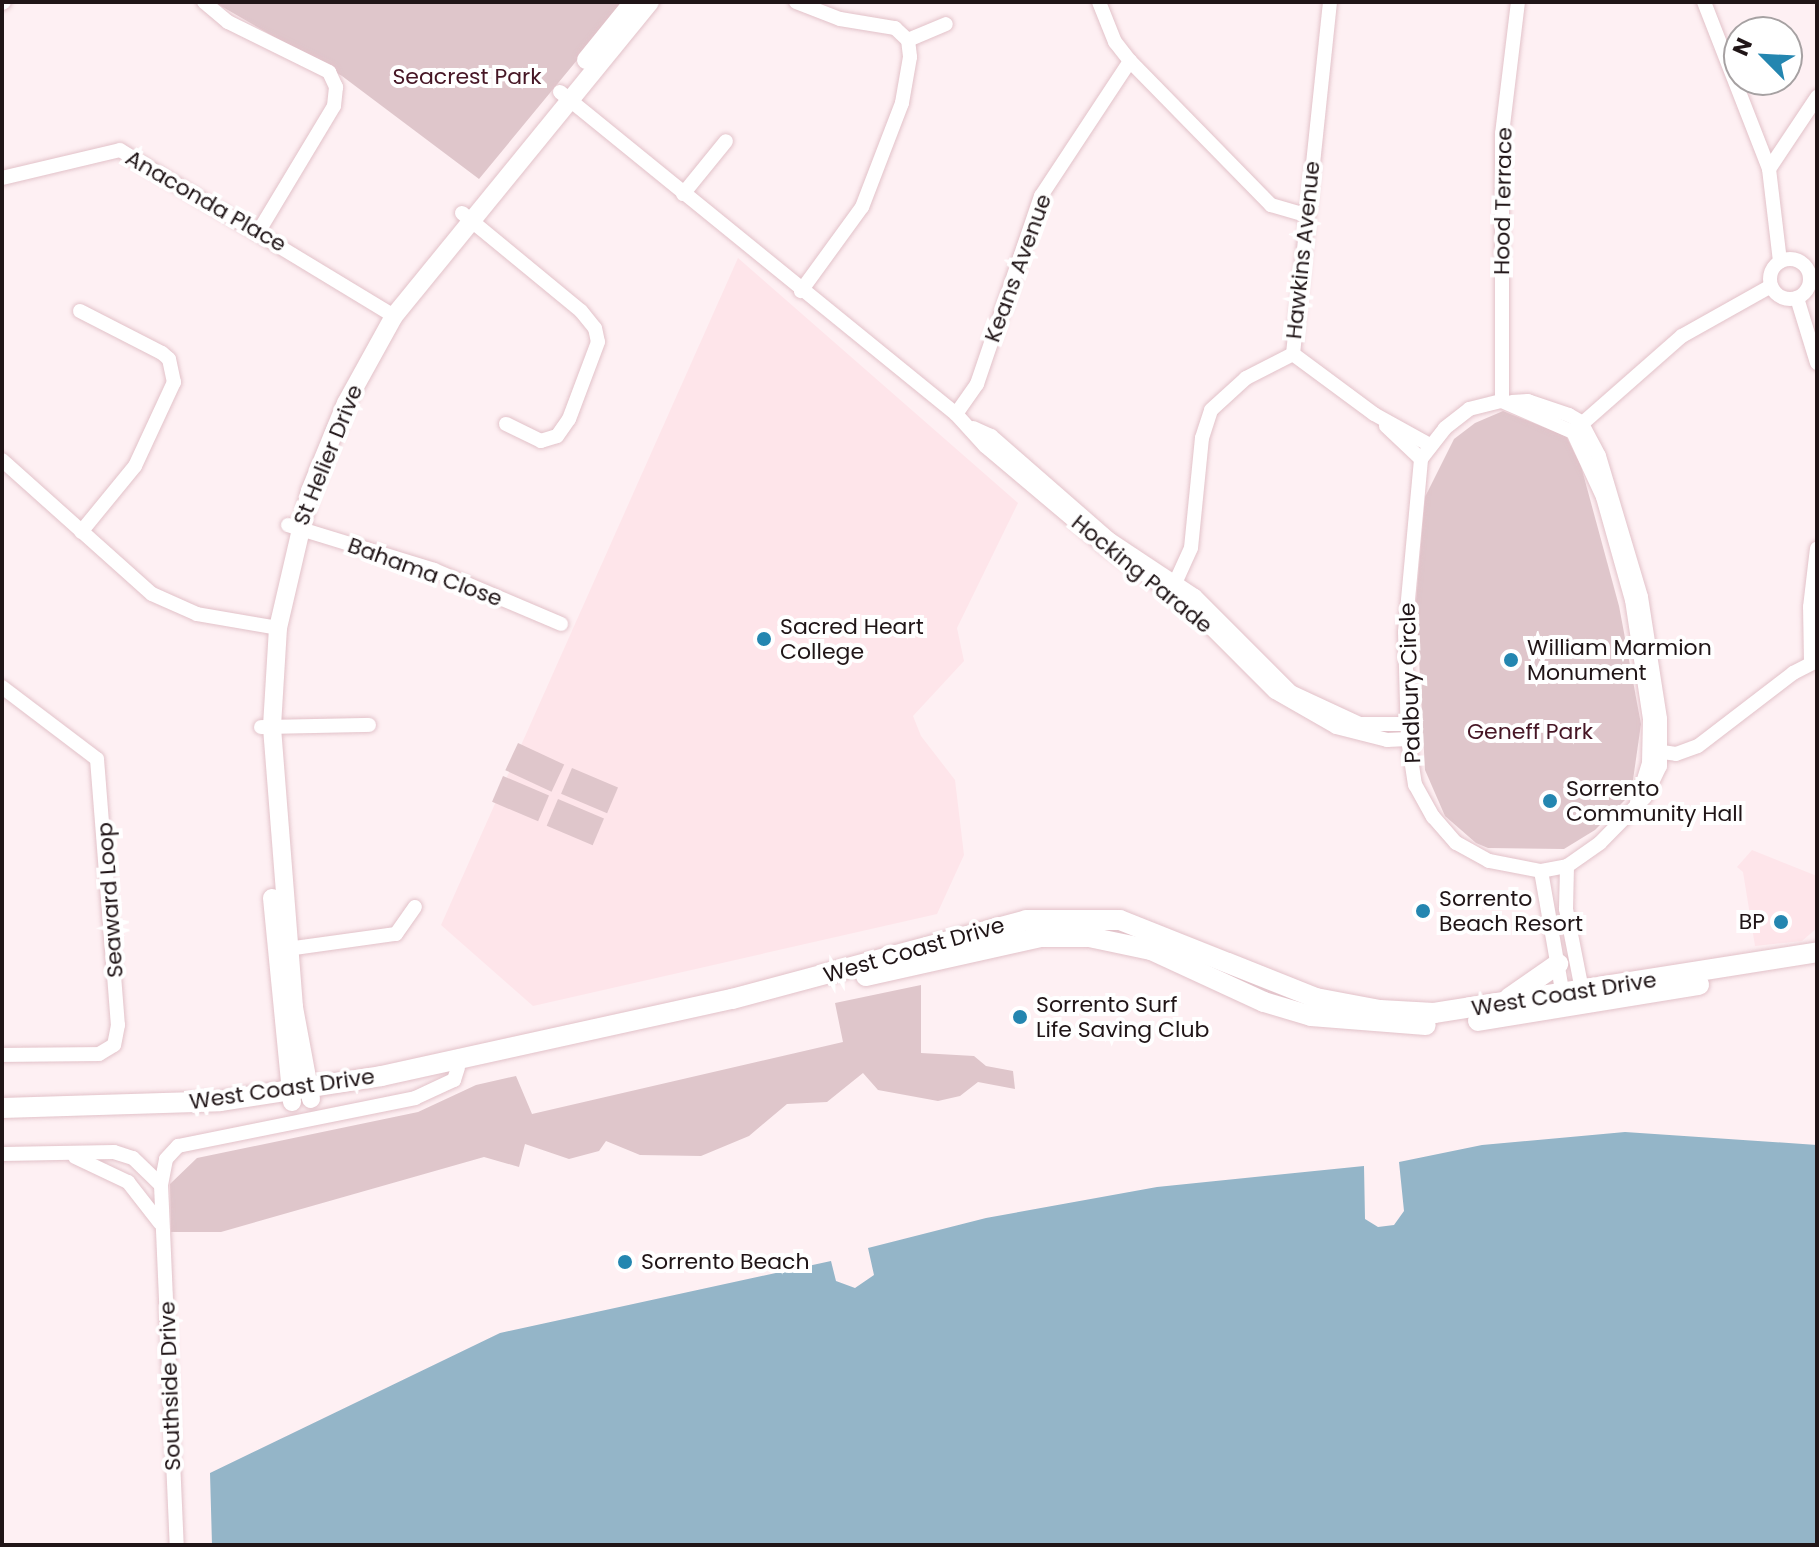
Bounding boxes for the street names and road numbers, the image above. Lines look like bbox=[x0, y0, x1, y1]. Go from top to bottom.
street label: Hood Terrace bbox=[1489, 127, 1517, 275]
street label: Anaconda Place bbox=[121, 144, 291, 258]
street label: Hawkins Avenue bbox=[1281, 160, 1325, 340]
street label: Keans Avenue bbox=[979, 190, 1057, 346]
street label: St Helier Drive bbox=[288, 381, 368, 529]
street label: Hocking Parade bbox=[1066, 509, 1218, 639]
street label: Bahama Close bbox=[344, 532, 506, 612]
street label: Padbury Circle bbox=[1394, 602, 1426, 764]
street label: Seaward Loop bbox=[91, 821, 129, 979]
street label: West Coast Drive bbox=[821, 912, 1007, 988]
street label: West Coast Drive bbox=[1470, 966, 1658, 1022]
street label: West Coast Drive bbox=[188, 1063, 376, 1115]
street label: Southside Drive bbox=[154, 1301, 186, 1471]

